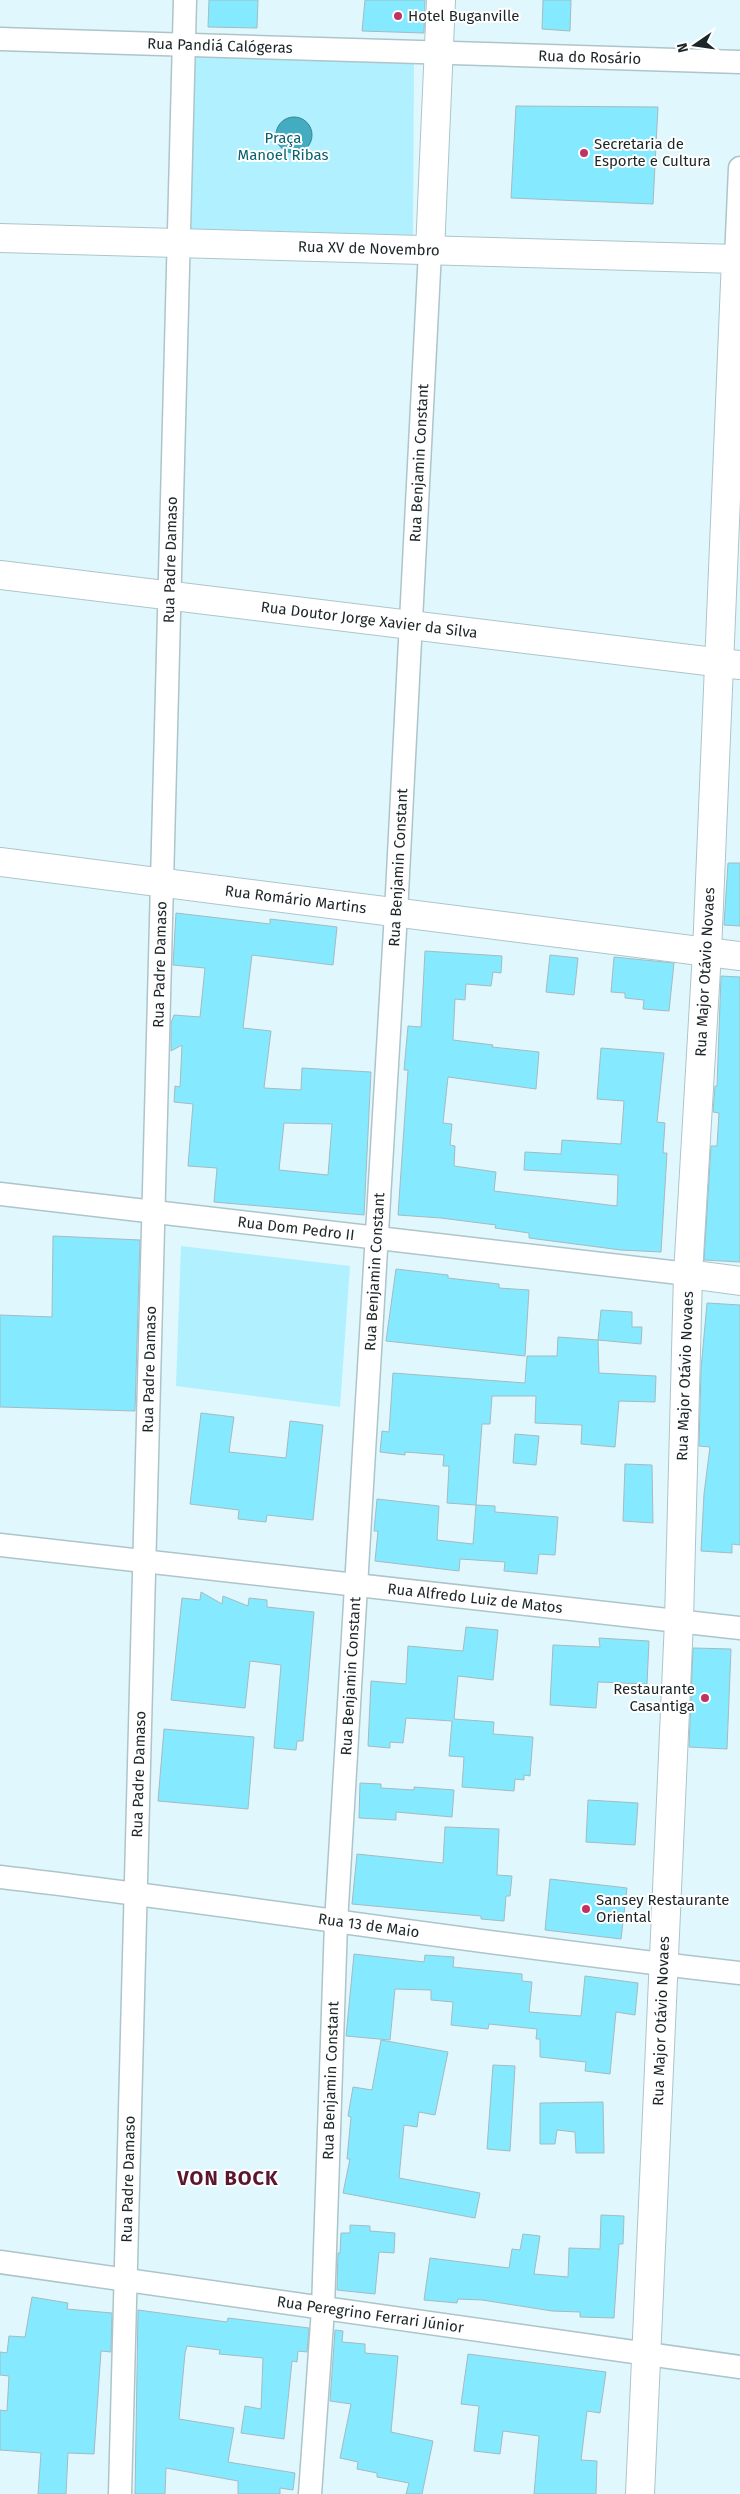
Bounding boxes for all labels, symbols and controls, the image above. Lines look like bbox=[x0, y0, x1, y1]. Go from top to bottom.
place label: Hotel Buganville bbox=[408, 7, 519, 25]
marker: Hotel Buganville bbox=[392, 10, 404, 22]
north arrow bbox=[670, 20, 720, 70]
street label: Rua Pandiá Calógeras bbox=[147, 35, 293, 57]
text: N bbox=[673, 41, 692, 54]
street label: Rua do Rosário bbox=[538, 47, 642, 68]
park label: Praça Manoel Ribas bbox=[237, 129, 329, 164]
place label: Secretaria de Esporte e Cultura bbox=[594, 135, 711, 170]
marker: Secretaria de Esporte e Cultura bbox=[578, 147, 590, 159]
street label: Rua XV de Novembro bbox=[298, 238, 440, 260]
street label: Rua Benjamin Constant bbox=[406, 383, 432, 543]
street label: Rua Padre Damaso bbox=[160, 496, 181, 623]
street label: Rua Doutor Jorge Xavier da Silva bbox=[260, 598, 479, 642]
street label: Rua Benjamin Constant bbox=[385, 787, 411, 947]
street label: Rua Romário Martins bbox=[224, 882, 367, 917]
street label: Rua Major Otávio Novaes bbox=[692, 887, 718, 1057]
street label: Rua Padre Damaso bbox=[149, 901, 171, 1028]
street label: Rua Benjamin Constant bbox=[361, 1191, 388, 1352]
street label: Rua Dom Pedro II bbox=[237, 1213, 355, 1244]
street label: Rua Major Otávio Novaes bbox=[673, 1291, 697, 1461]
street label: Rua Padre Damaso bbox=[139, 1306, 160, 1433]
street label: Rua Alfredo Luiz de Matos bbox=[387, 1580, 563, 1617]
street label: Rua Benjamin Constant bbox=[337, 1596, 364, 1756]
place label: Restaurante Casantiga bbox=[613, 1680, 695, 1715]
marker: Restaurante Casantiga bbox=[699, 1692, 711, 1704]
street label: Rua Padre Damaso bbox=[128, 1711, 149, 1838]
place label: Sansey Restaurante Oriental bbox=[596, 1891, 729, 1926]
marker: Sansey Restaurante Oriental bbox=[580, 1903, 592, 1915]
street label: Rua 13 de Maio bbox=[317, 1910, 421, 1941]
street label: Rua Major Otávio Novaes bbox=[649, 1936, 673, 2106]
street label: Rua Benjamin Constant bbox=[319, 2000, 342, 2160]
street label: Rua Padre Damaso bbox=[118, 2115, 139, 2243]
district label: VON BOCK bbox=[176, 2166, 279, 2190]
street label: Rua Peregrino Ferrari Júnior bbox=[276, 2292, 465, 2337]

